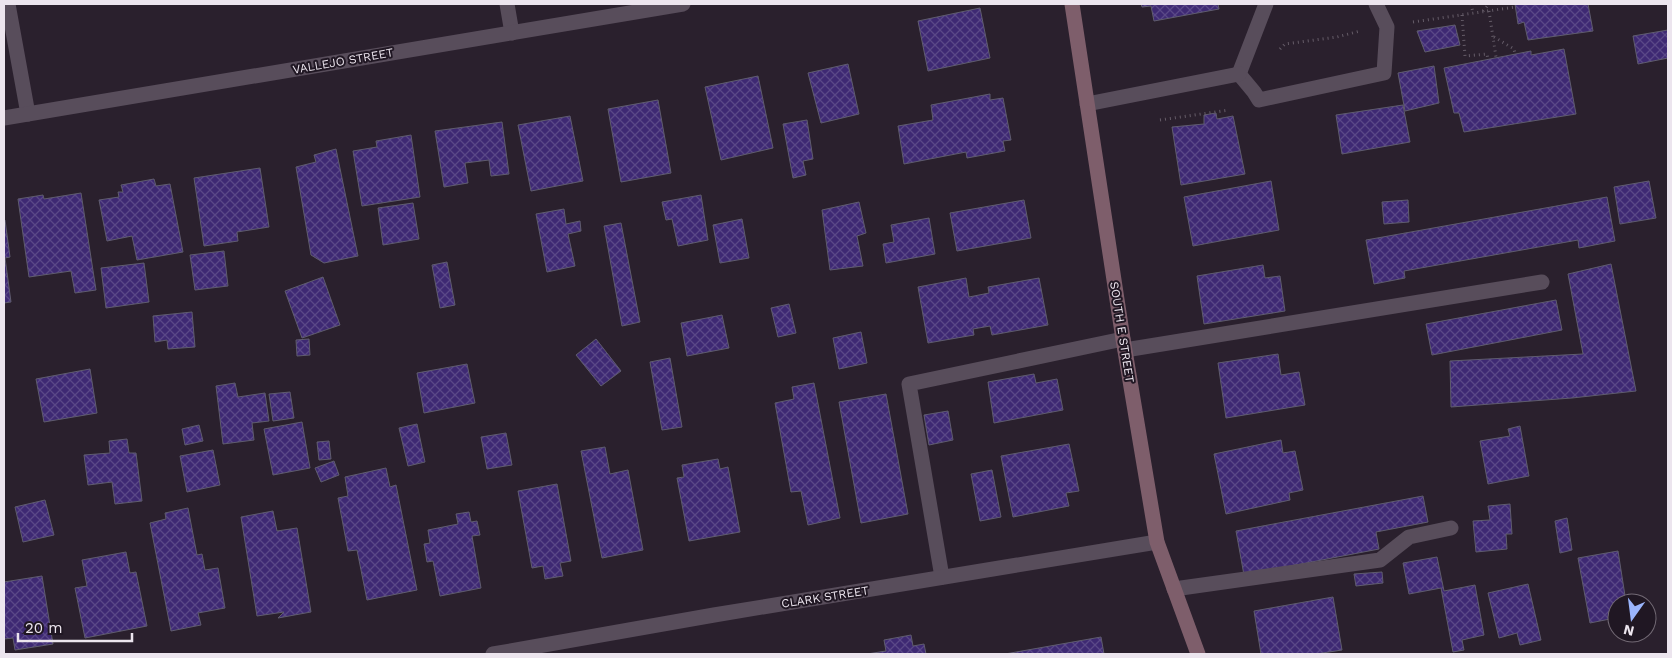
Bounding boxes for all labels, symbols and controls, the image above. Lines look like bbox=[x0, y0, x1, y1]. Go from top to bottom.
street label: VALLEJO STREET bbox=[292, 45, 394, 77]
street label: SOUTH E STREET bbox=[1107, 280, 1137, 384]
street label: CLARK STREET bbox=[780, 583, 870, 611]
north arrow bbox=[1607, 593, 1657, 643]
scale bar bbox=[18, 610, 131, 642]
text: 20 m bbox=[25, 619, 63, 637]
text: N bbox=[1622, 622, 1636, 640]

